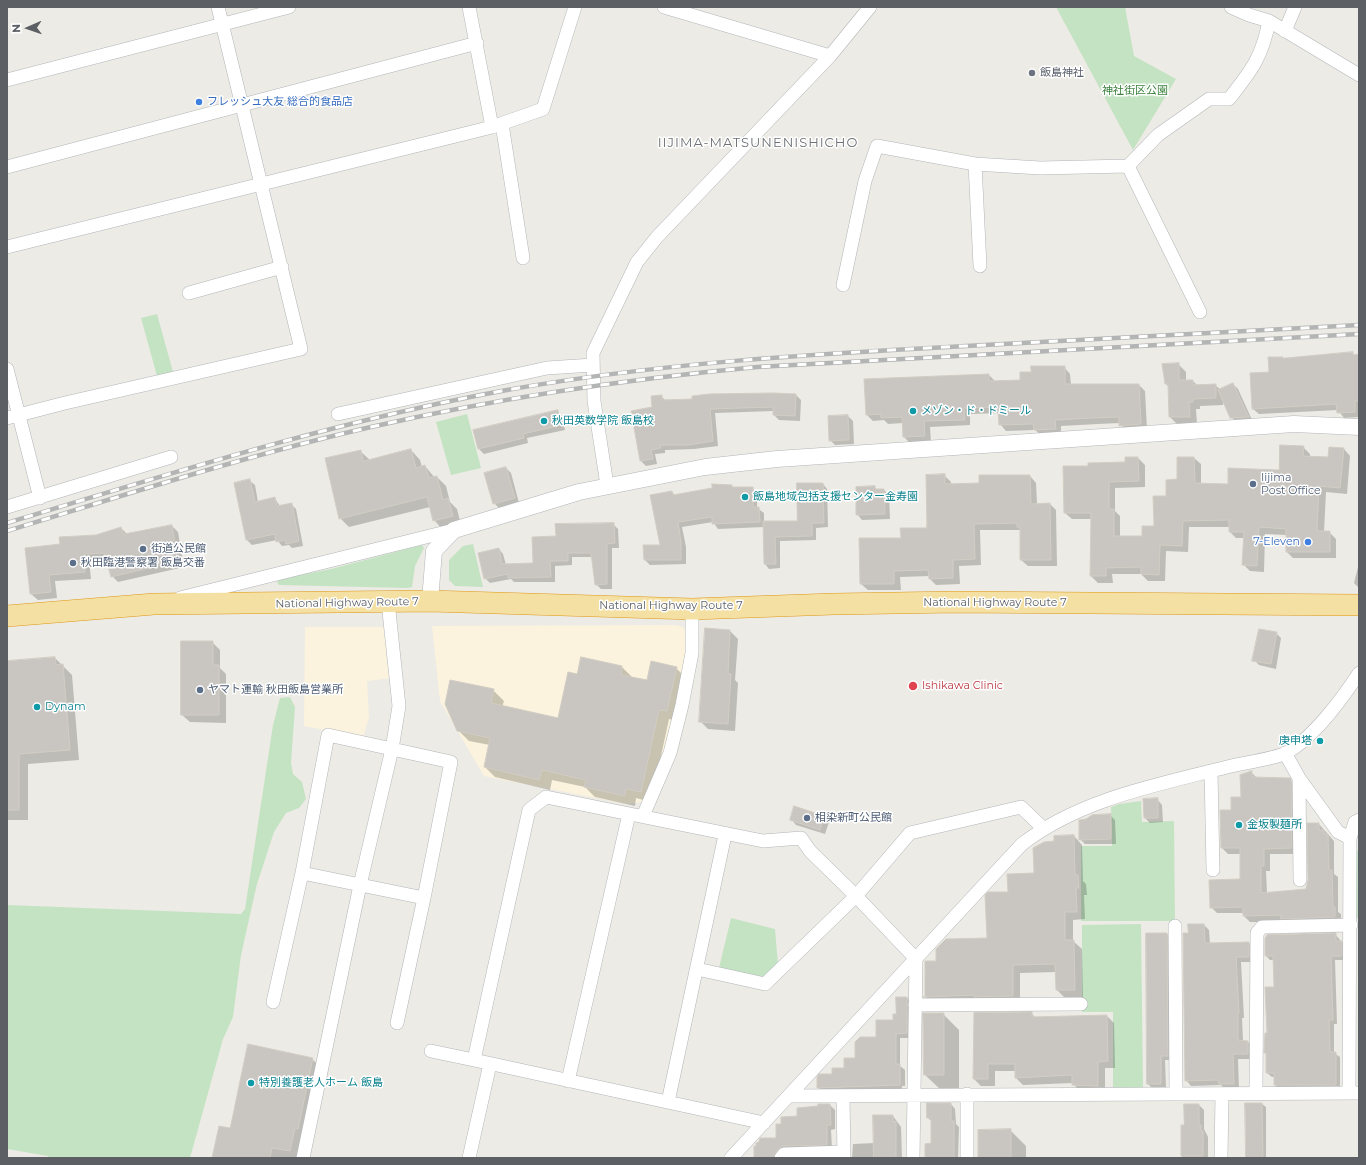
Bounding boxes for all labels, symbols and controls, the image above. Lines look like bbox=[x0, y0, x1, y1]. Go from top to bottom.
north arrow bbox=[8, 8, 48, 48]
text: N bbox=[9, 24, 23, 33]
place label: 飯島神社 bbox=[1040, 66, 1084, 80]
marker: 飯島神社 bbox=[1027, 68, 1037, 78]
park label: 神社街区公園 bbox=[1102, 84, 1168, 98]
place label: フレッシュ大友 総合的食品店 bbox=[207, 95, 353, 109]
marker: フレッシュ大友 総合的食品店 bbox=[194, 97, 204, 107]
district label: IIJIMA-MATSUNENISHICHO bbox=[658, 135, 858, 151]
place label: メゾン・ド・ドミール bbox=[921, 404, 1031, 418]
marker: メゾン・ド・ドミール bbox=[908, 406, 918, 416]
place label: 秋田英数学院 飯島校 bbox=[552, 414, 654, 428]
marker: 秋田英数学院 飯島校 bbox=[539, 416, 549, 426]
place label: Iijima Post Office bbox=[1261, 471, 1321, 497]
marker: Iijima Post Office bbox=[1248, 479, 1258, 489]
place label: 飯島地域包括支援センター金寿園 bbox=[753, 490, 918, 504]
marker: 飯島地域包括支援センター金寿園 bbox=[740, 492, 750, 502]
place label: 7-Eleven bbox=[1253, 535, 1300, 549]
marker: 7-Eleven bbox=[1303, 537, 1313, 547]
place label: 街道公民館 bbox=[151, 542, 206, 556]
marker: 街道公民館 bbox=[138, 544, 148, 554]
place label: 秋田臨港警察署 飯島交番 bbox=[81, 556, 205, 570]
marker: 秋田臨港警察署 飯島交番 bbox=[68, 558, 78, 568]
street label: National Highway Route 7 bbox=[275, 595, 419, 611]
street label: National Highway Route 7 bbox=[923, 596, 1067, 610]
street label: National Highway Route 7 bbox=[599, 599, 743, 613]
place label: Ishikawa Clinic bbox=[922, 679, 1003, 693]
marker: Ishikawa Clinic bbox=[907, 680, 919, 692]
place label: ヤマト運輸 秋田飯島営業所 bbox=[208, 683, 343, 697]
marker: ヤマト運輸 秋田飯島営業所 bbox=[195, 685, 205, 695]
place label: Dynam bbox=[45, 700, 86, 714]
marker: Dynam bbox=[32, 702, 42, 712]
place label: 庚申塔 bbox=[1279, 734, 1312, 748]
marker: 庚申塔 bbox=[1315, 736, 1325, 746]
place label: 相染新町公民館 bbox=[815, 811, 892, 825]
marker: 相染新町公民館 bbox=[802, 813, 812, 823]
place label: 金坂製麺所 bbox=[1247, 818, 1302, 832]
marker: 金坂製麺所 bbox=[1234, 820, 1244, 830]
place label: 特別養護老人ホーム 飯島 bbox=[259, 1076, 383, 1090]
marker: 特別養護老人ホーム 飯島 bbox=[246, 1078, 256, 1088]

